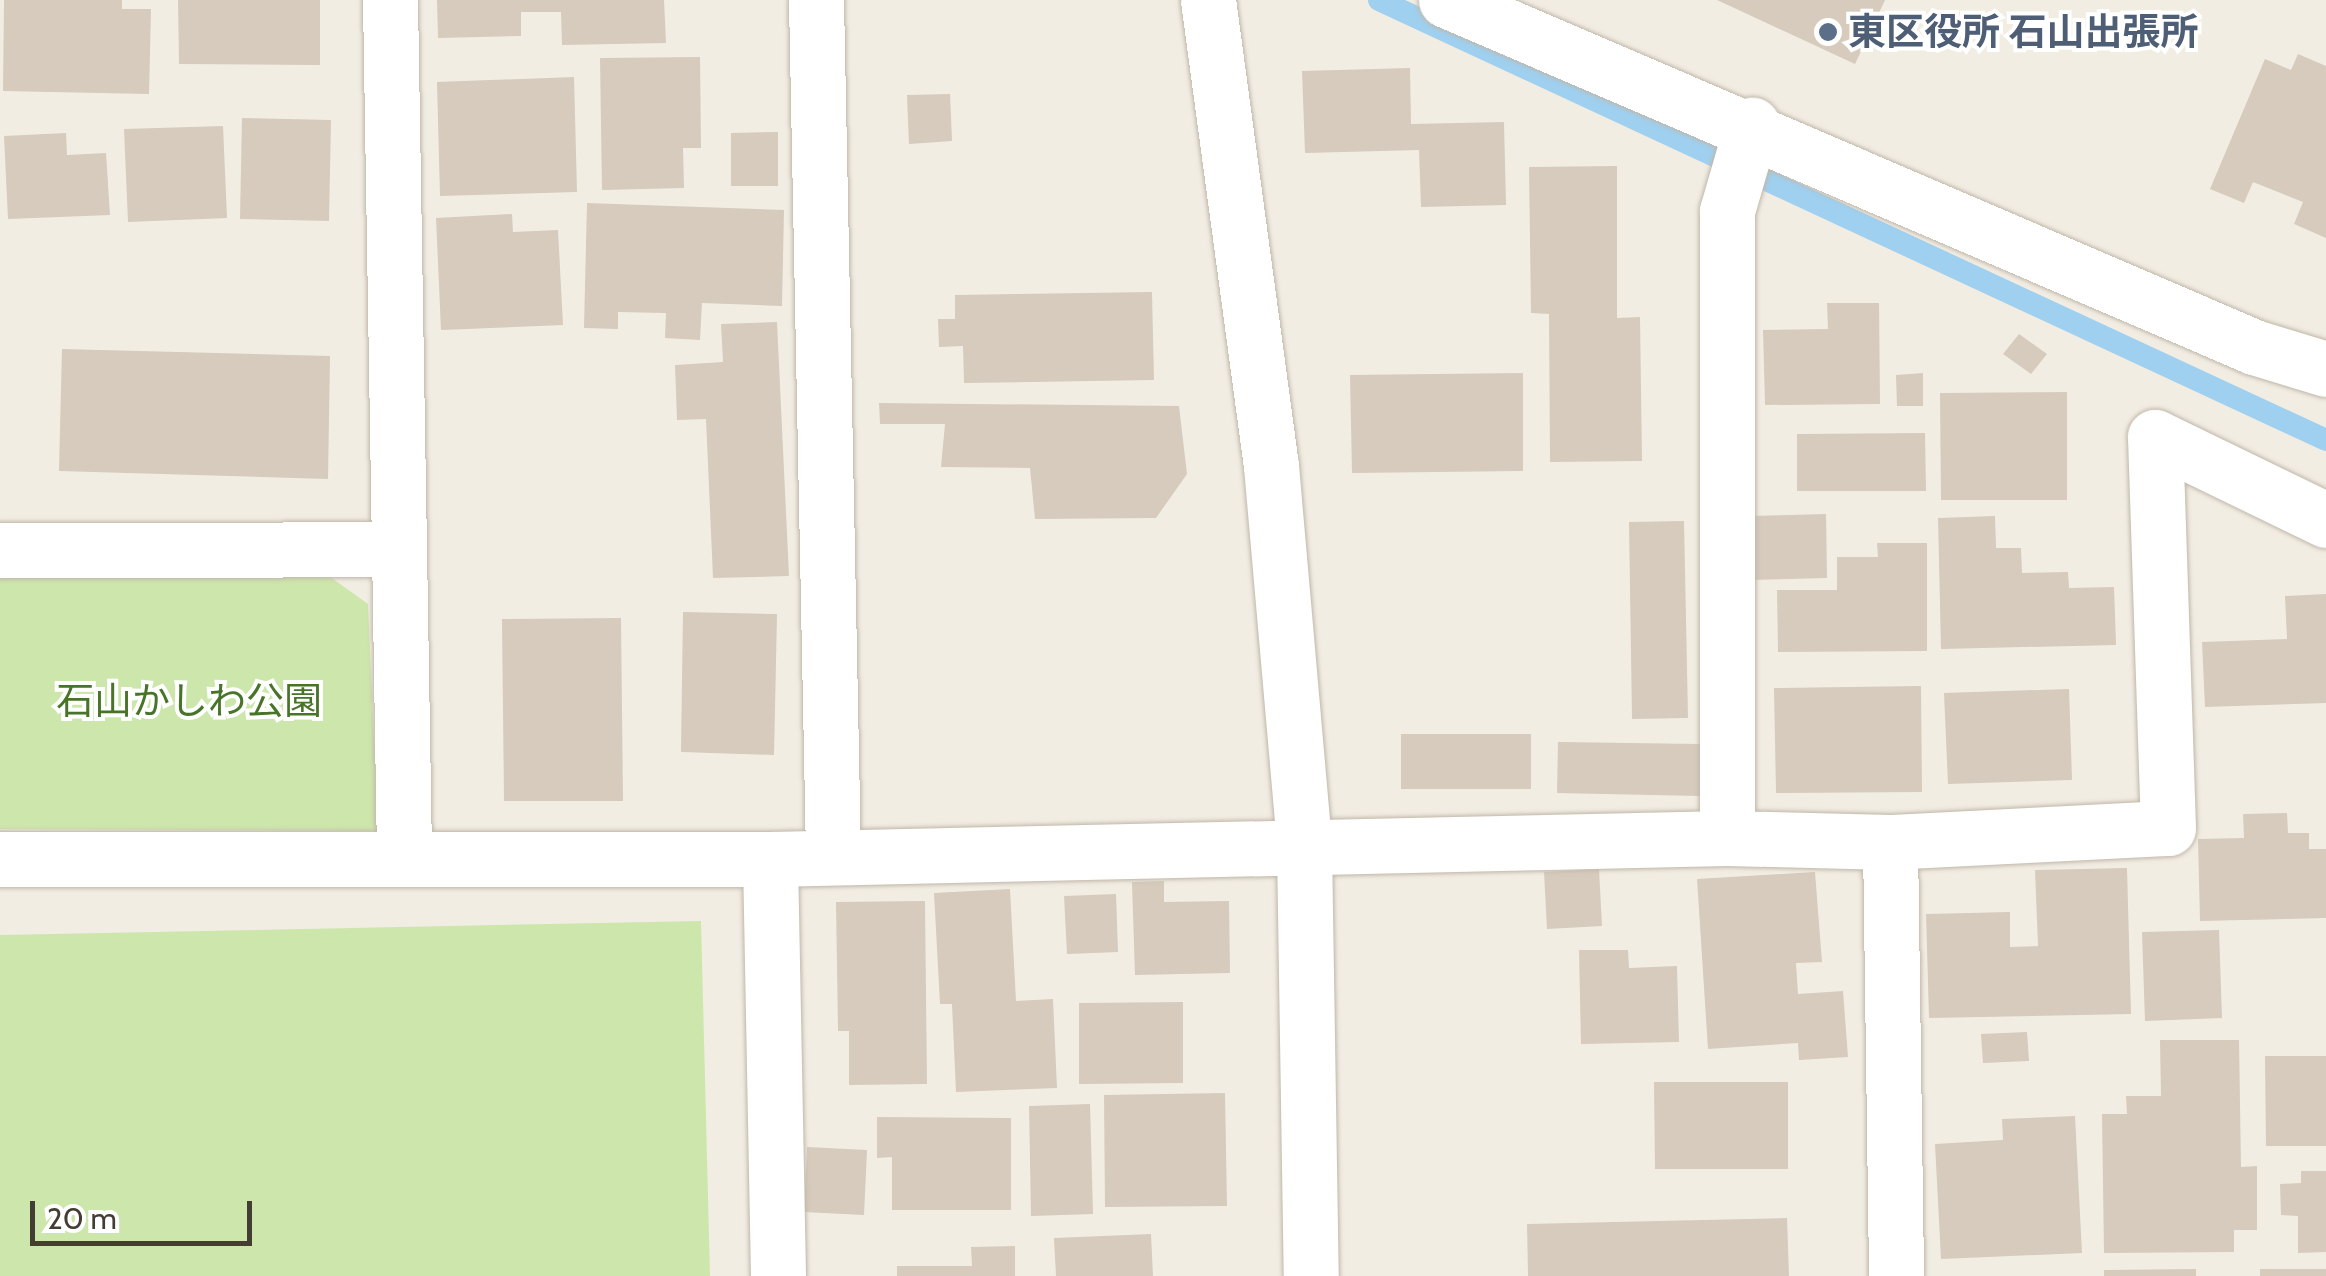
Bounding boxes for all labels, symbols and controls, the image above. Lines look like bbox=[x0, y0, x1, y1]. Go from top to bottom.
place label: 東区役所 石山出張所 bbox=[1848, 9, 2199, 55]
marker: 東区役所 石山出張所 bbox=[1817, 21, 1839, 43]
park label: 石山かしわ公園 bbox=[56, 678, 322, 724]
scale bar bbox=[35, 1181, 258, 1243]
text: 20 m bbox=[47, 1200, 117, 1237]

